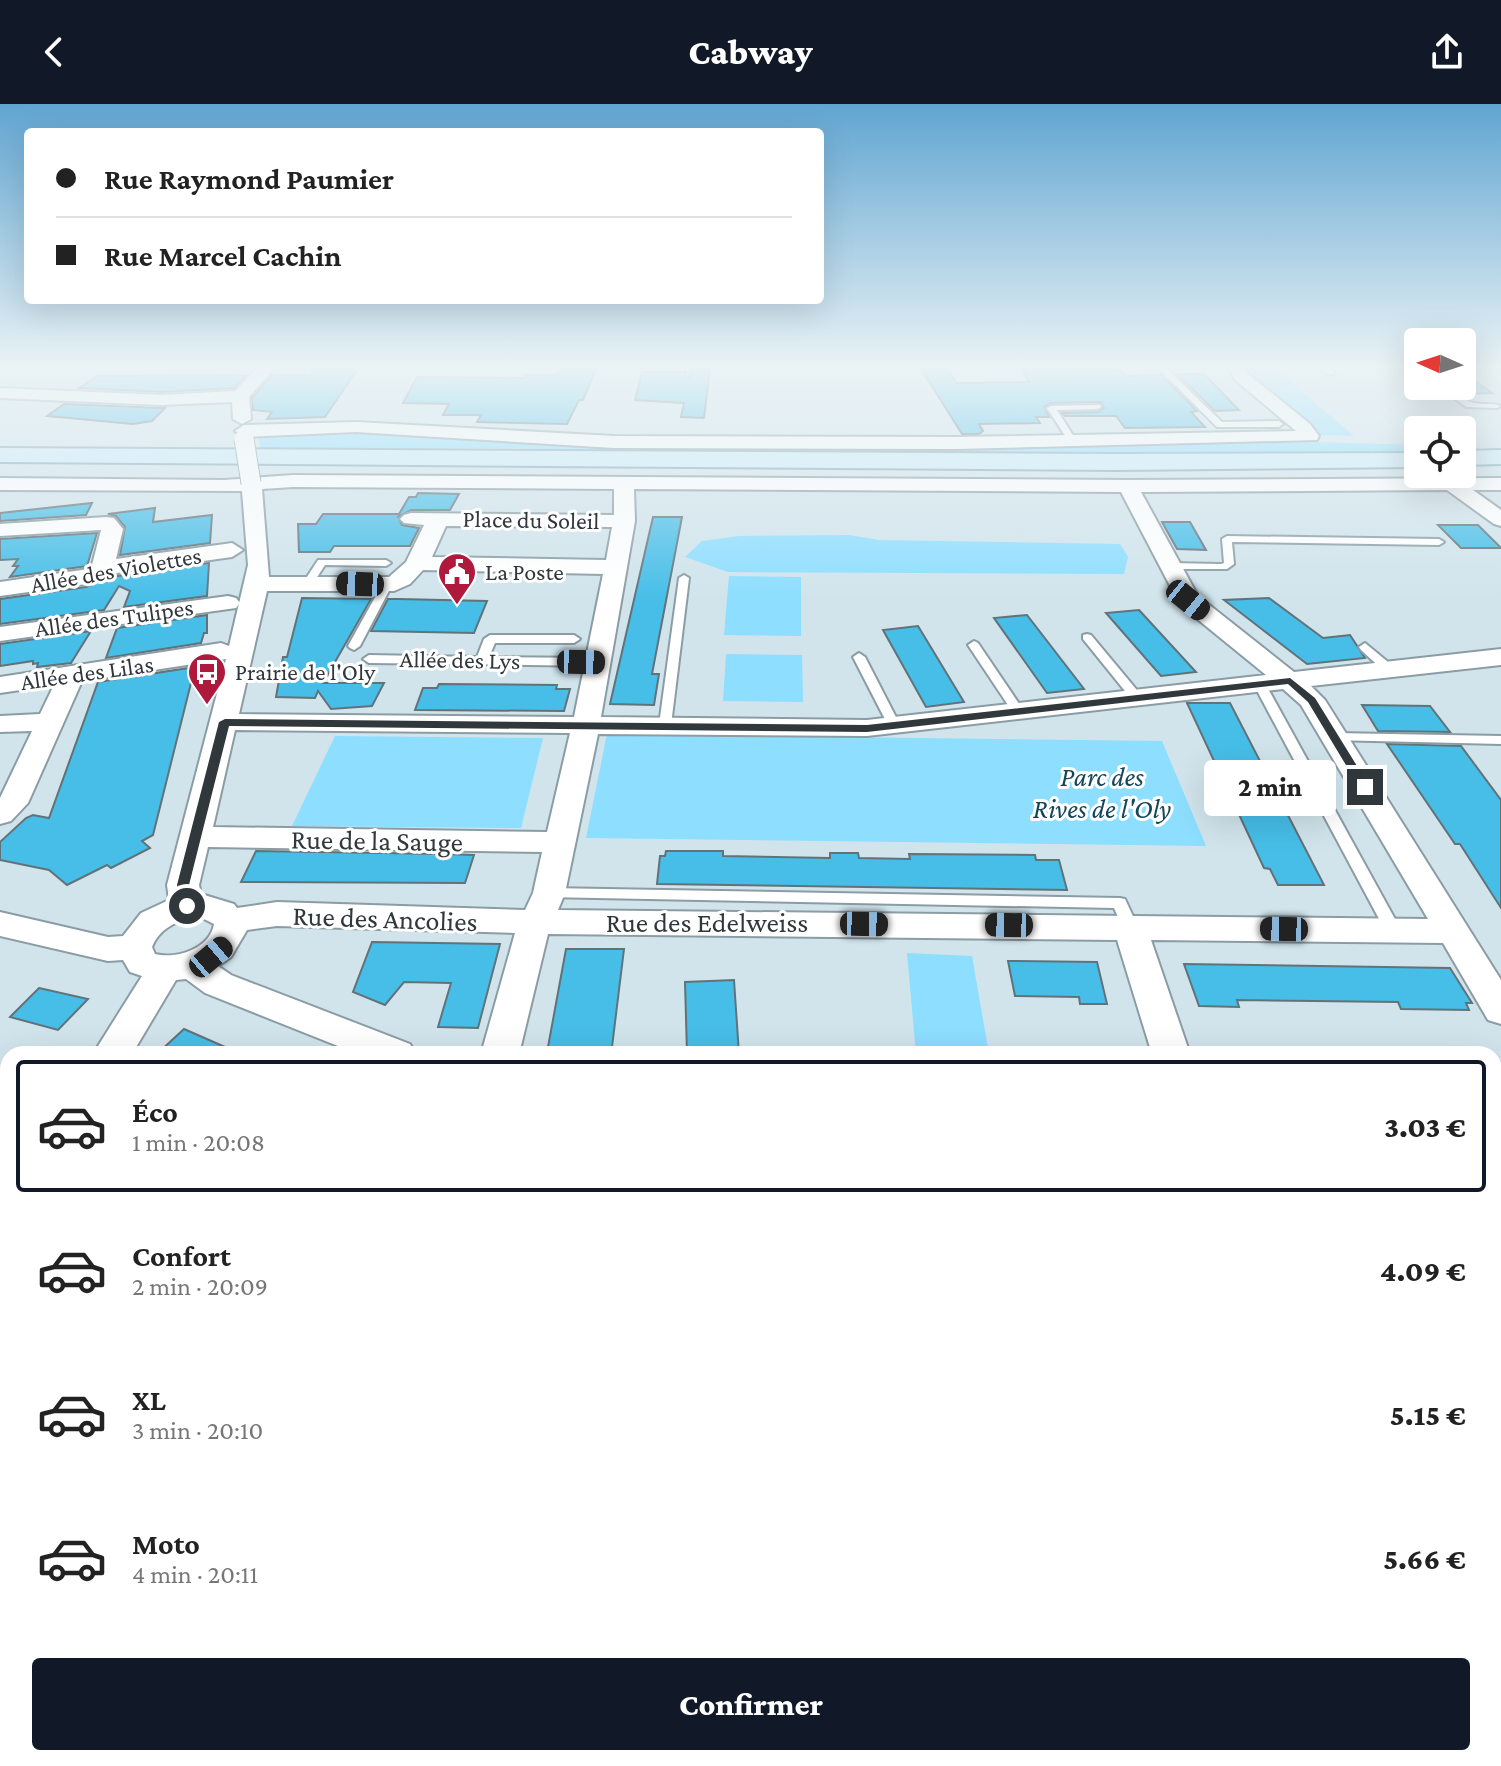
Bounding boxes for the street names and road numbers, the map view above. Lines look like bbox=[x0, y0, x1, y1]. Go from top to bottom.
street label: Place du Soleil bbox=[462, 505, 600, 534]
street label: Allée des Violettes bbox=[28, 541, 203, 598]
street label: Allée des Tulipes bbox=[33, 593, 195, 642]
street label: Allée des Lys bbox=[399, 645, 521, 674]
street label: Allée des Lilas bbox=[19, 650, 155, 695]
street label: Rue de la Sauge bbox=[291, 824, 463, 857]
street label: Rue des Ancolies bbox=[292, 900, 478, 937]
street label: Rue des Edelweiss bbox=[606, 907, 808, 938]

